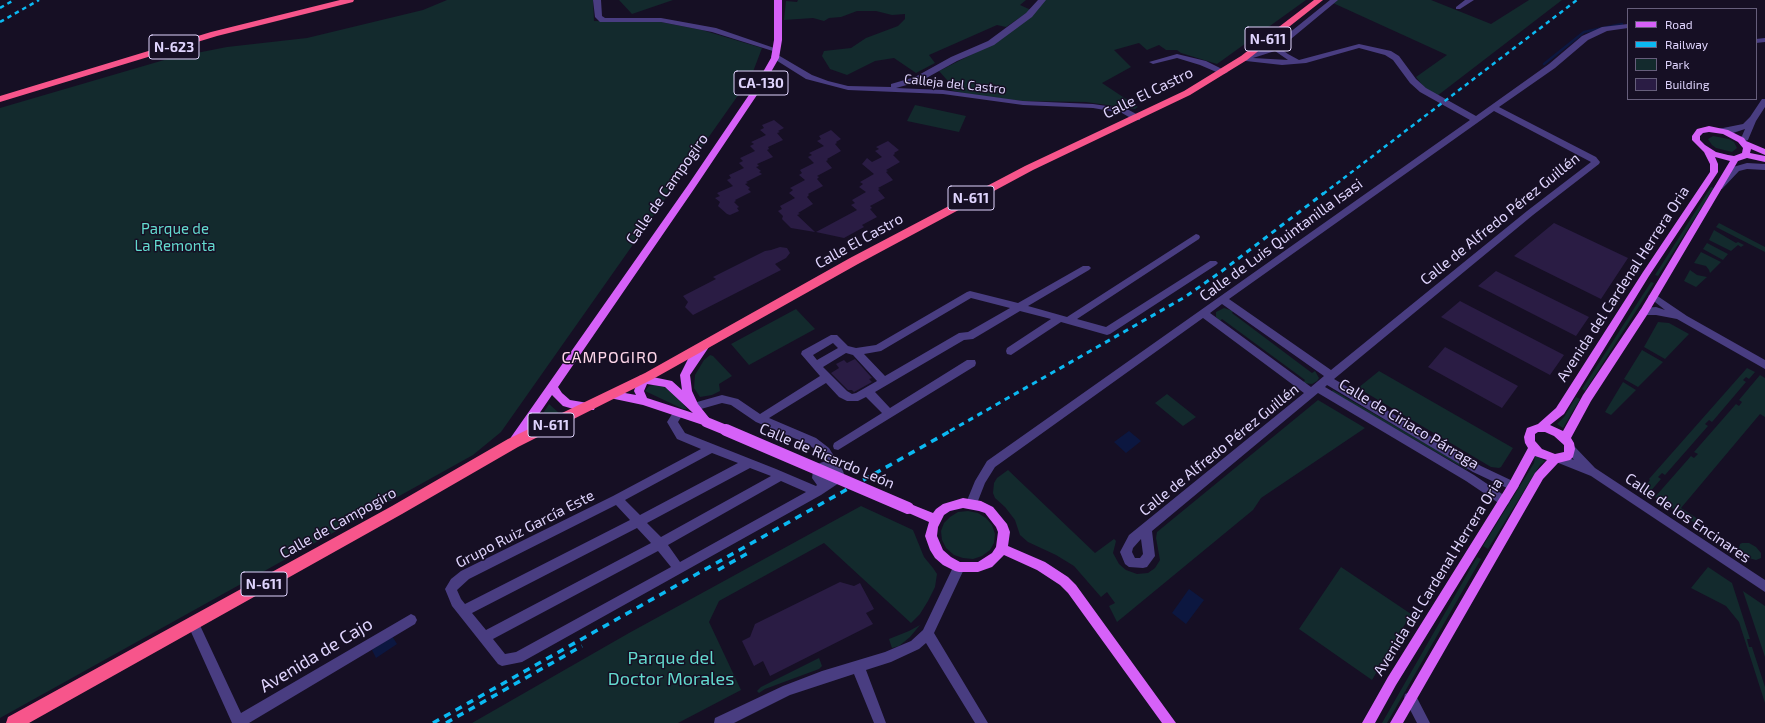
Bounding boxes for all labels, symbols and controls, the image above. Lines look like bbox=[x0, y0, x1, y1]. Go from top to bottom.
legend bbox=[1627, 8, 1757, 100]
text: Road bbox=[1665, 17, 1693, 31]
road number: N-611 bbox=[1245, 27, 1291, 51]
road number: N-623 bbox=[149, 35, 199, 59]
text: Railway bbox=[1665, 37, 1708, 51]
text: Park bbox=[1665, 57, 1690, 71]
street label: Calle El Castro bbox=[1100, 63, 1196, 123]
road number: CA-130 bbox=[734, 71, 788, 95]
street label: Calleja del Castro bbox=[903, 71, 1007, 97]
text: Building bbox=[1665, 77, 1709, 91]
street label: Calle de Campogiro bbox=[622, 130, 712, 248]
street label: Calle de Alfredo Pérez Guillén bbox=[1417, 149, 1583, 289]
street label: Calle de Luis Quintanilla Isasi bbox=[1196, 175, 1366, 305]
street label: Avenida del Cardenal Herrera Oria bbox=[1553, 183, 1693, 385]
road number: N-611 bbox=[948, 186, 994, 210]
street label: Calle El Castro bbox=[812, 209, 906, 273]
park label: Parque de La Remonta bbox=[135, 220, 215, 255]
district label: CAMPOGIRO bbox=[561, 348, 659, 368]
street label: Calle de Ciriaco Párraga bbox=[1336, 375, 1482, 473]
street label: Calle de Alfredo Pérez Guillén bbox=[1136, 380, 1302, 520]
road number: N-611 bbox=[528, 413, 574, 437]
street label: Calle de Ricardo León bbox=[757, 419, 897, 493]
street label: Calle de los Encinares bbox=[1622, 469, 1754, 567]
street label: Avenida del Cardenal Herrera Oria bbox=[1370, 475, 1506, 679]
street label: Calle de Campogiro bbox=[276, 483, 400, 563]
street label: Grupo Ruiz García Este bbox=[453, 486, 597, 572]
road number: N-611 bbox=[241, 572, 287, 596]
street label: Avenida de Cajo bbox=[256, 613, 376, 697]
park label: Parque del Doctor Morales bbox=[608, 647, 734, 690]

